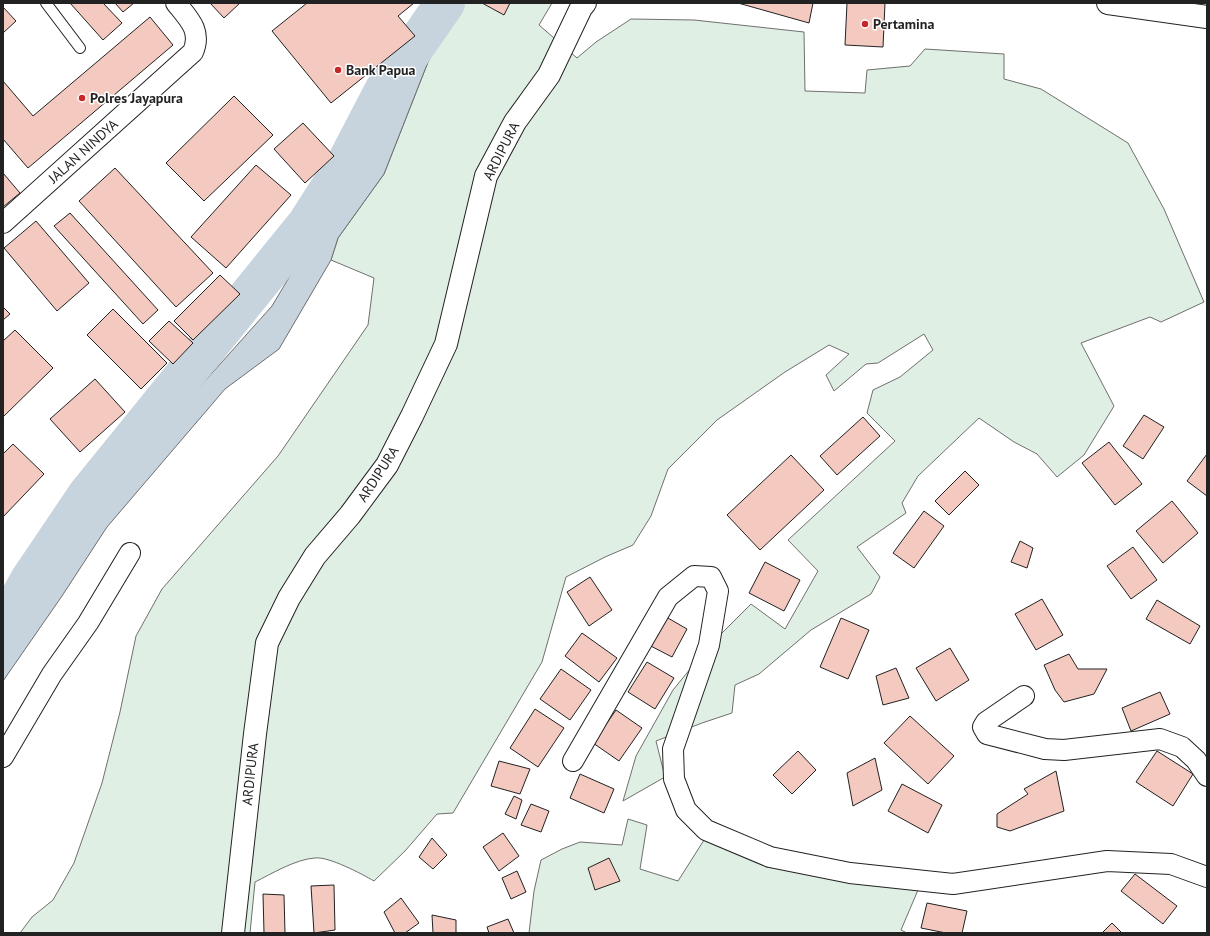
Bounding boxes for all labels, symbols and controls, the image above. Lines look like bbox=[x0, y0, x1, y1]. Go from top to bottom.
place label: Pertamina bbox=[873, 15, 934, 33]
marker: Pertamina bbox=[860, 19, 870, 29]
place label: Bank Papua bbox=[346, 61, 415, 79]
marker: Bank Papua bbox=[333, 65, 343, 75]
place label: Polres Jayapura bbox=[90, 89, 183, 107]
marker: Polres Jayapura bbox=[77, 93, 87, 103]
street label: JALAN NINDYA bbox=[44, 115, 122, 188]
street label: ARDIPURA bbox=[479, 118, 524, 183]
street label: ARDIPURA bbox=[353, 442, 403, 505]
street label: ARDIPURA bbox=[238, 741, 262, 806]

